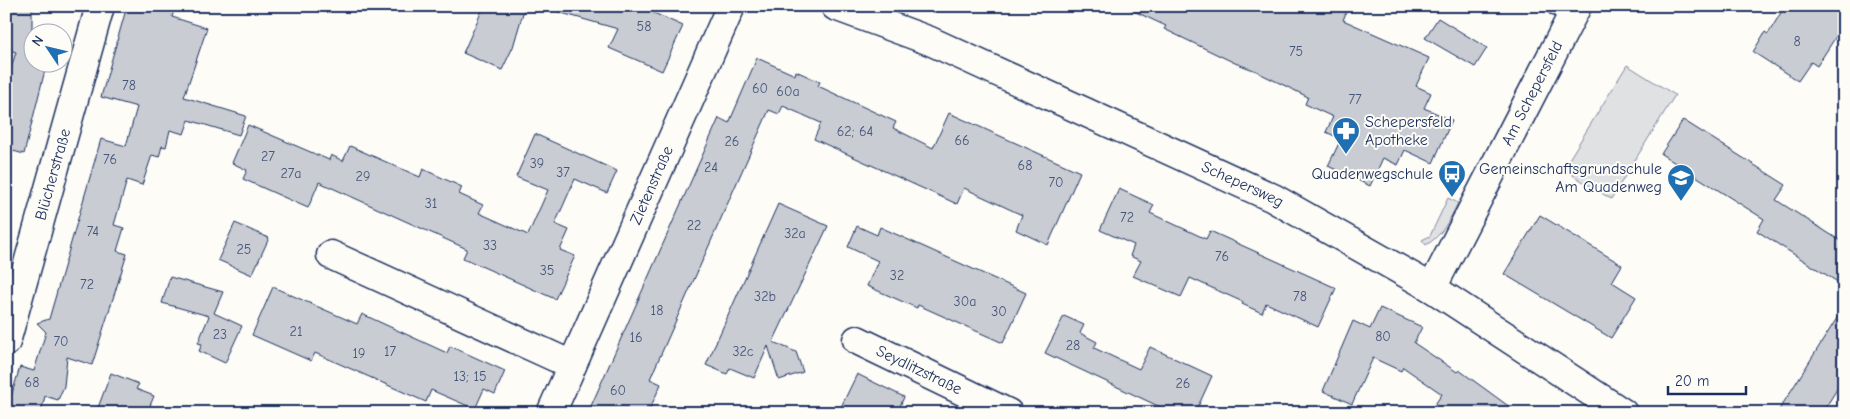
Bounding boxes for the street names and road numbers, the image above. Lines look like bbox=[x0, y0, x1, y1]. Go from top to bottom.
street label: Am Schepersfeld bbox=[1498, 38, 1566, 148]
street label: Blücherstraße bbox=[32, 127, 74, 222]
street label: Zietenstraße bbox=[626, 143, 677, 227]
street label: Schepersweg bbox=[1199, 157, 1287, 211]
street label: Seydlitzstraße bbox=[873, 342, 965, 398]

